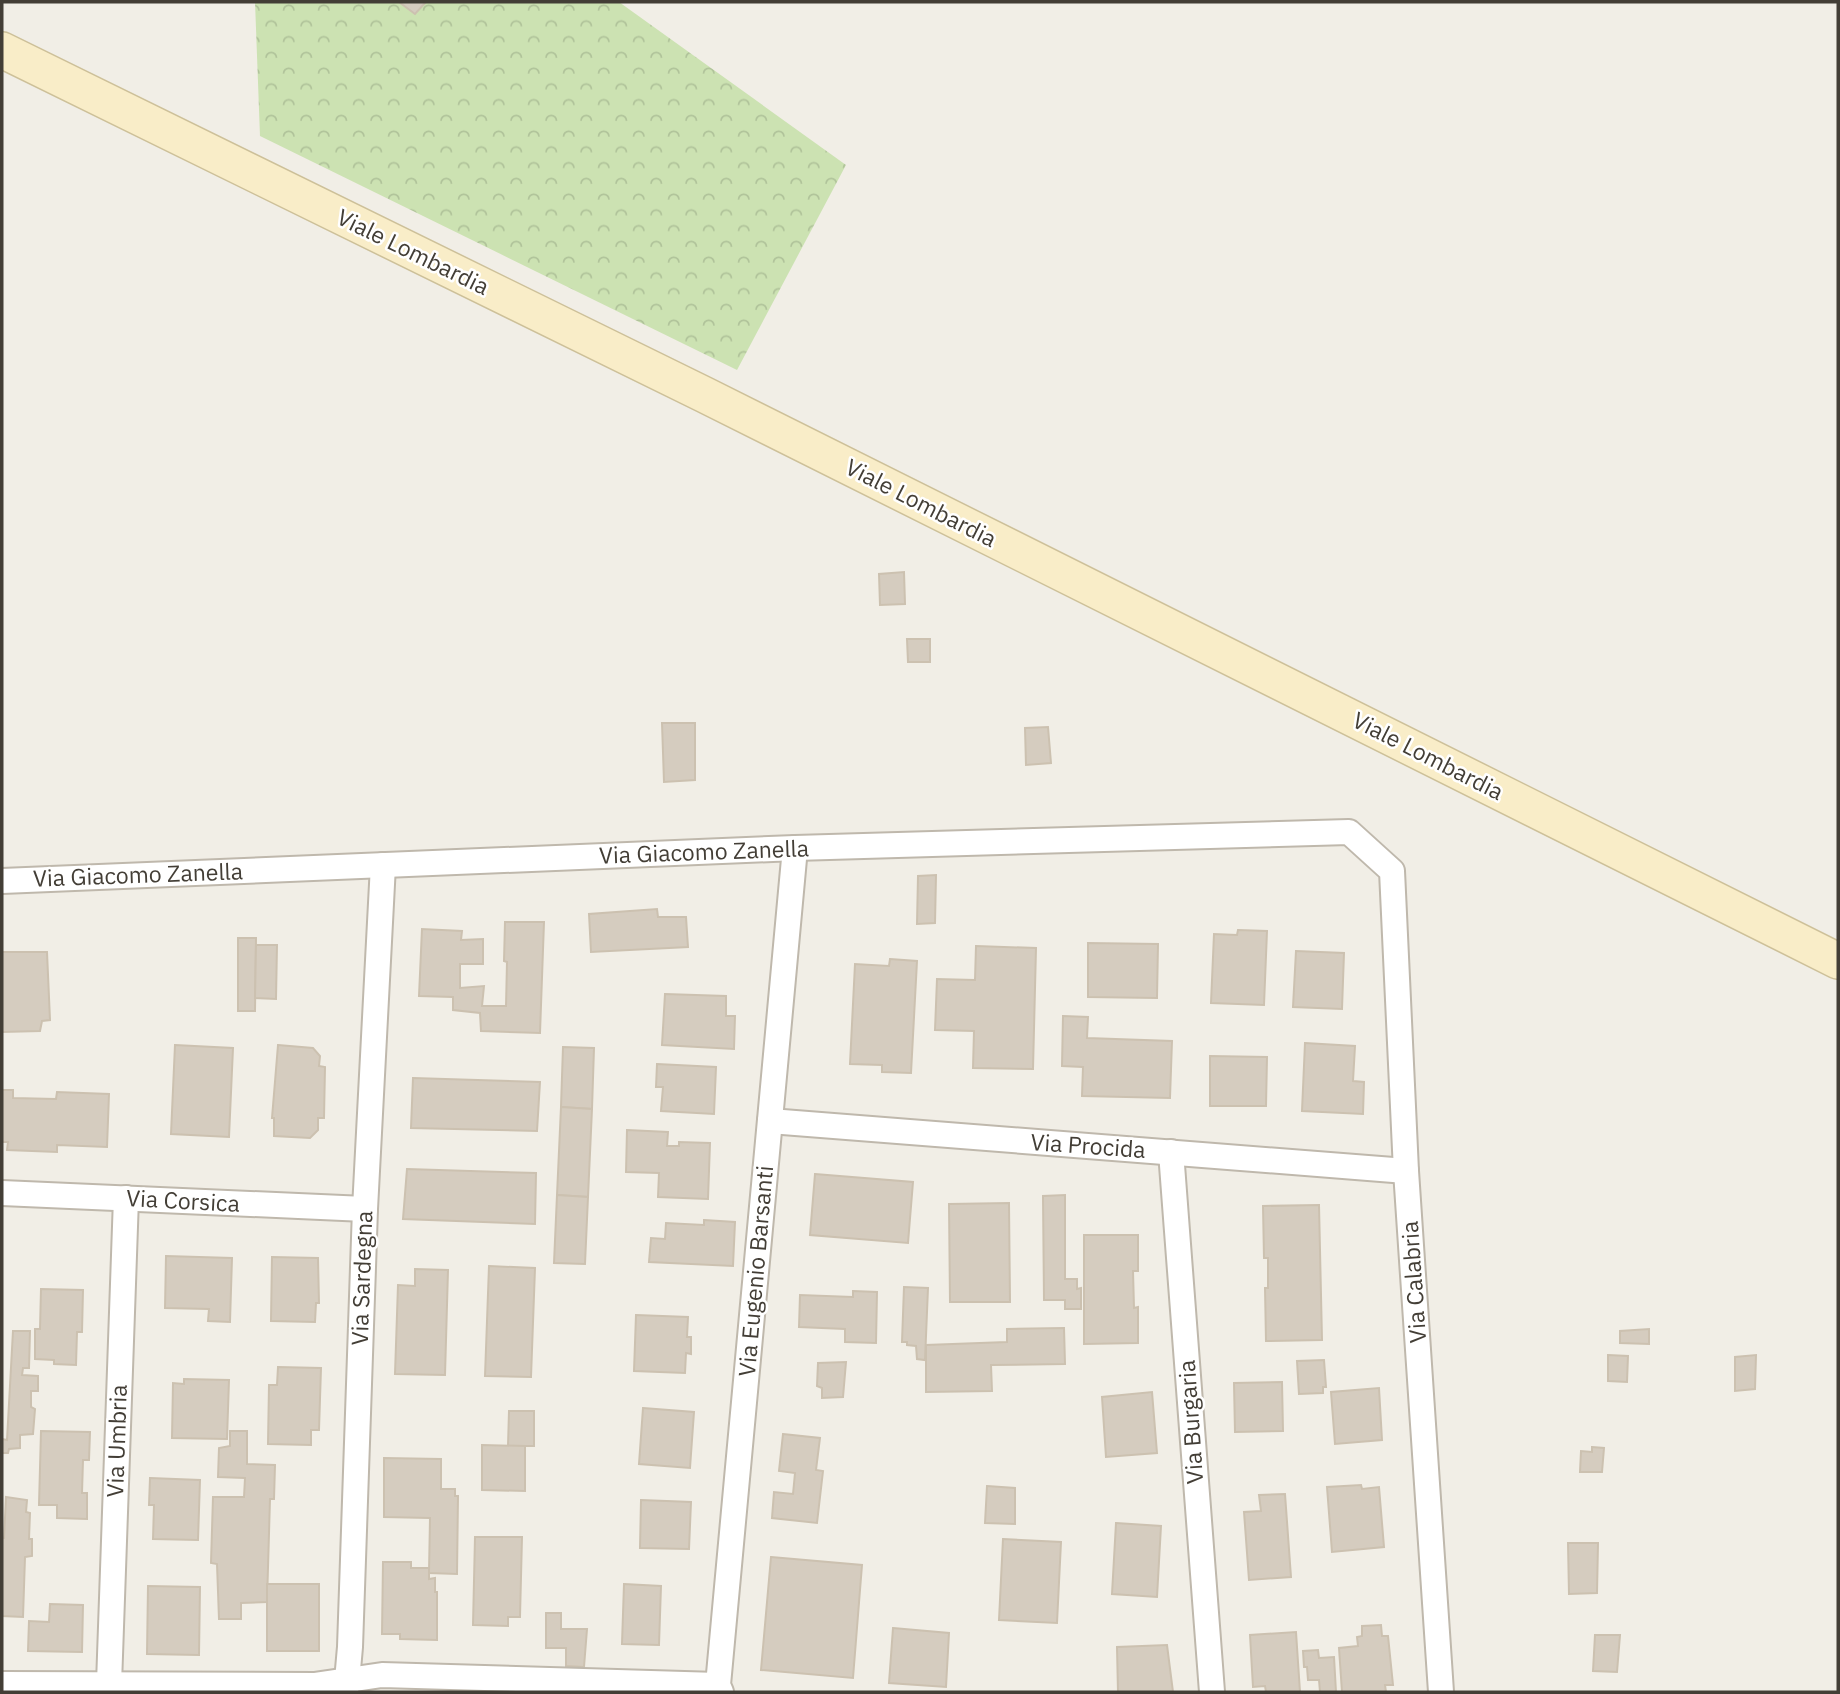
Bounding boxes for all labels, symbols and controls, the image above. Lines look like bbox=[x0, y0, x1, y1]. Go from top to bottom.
street label: Viale Lombardia bbox=[332, 201, 495, 301]
street label: Viale Lombardia bbox=[841, 451, 1002, 553]
street label: Viale Lombardia bbox=[1348, 704, 1509, 806]
street label: Via Giacomo Zanella bbox=[598, 832, 810, 870]
street label: Via Giacomo Zanella bbox=[32, 855, 244, 893]
street label: Via Procida bbox=[1029, 1126, 1147, 1164]
street label: Via Eugenio Barsanti bbox=[731, 1164, 779, 1378]
street label: Via Corsica bbox=[125, 1182, 241, 1218]
street label: Via Sardegna bbox=[344, 1210, 378, 1346]
street label: Via Calabria bbox=[1394, 1220, 1432, 1344]
street label: Via Burgaria bbox=[1171, 1359, 1209, 1485]
street label: Via Umbria bbox=[99, 1384, 133, 1498]

